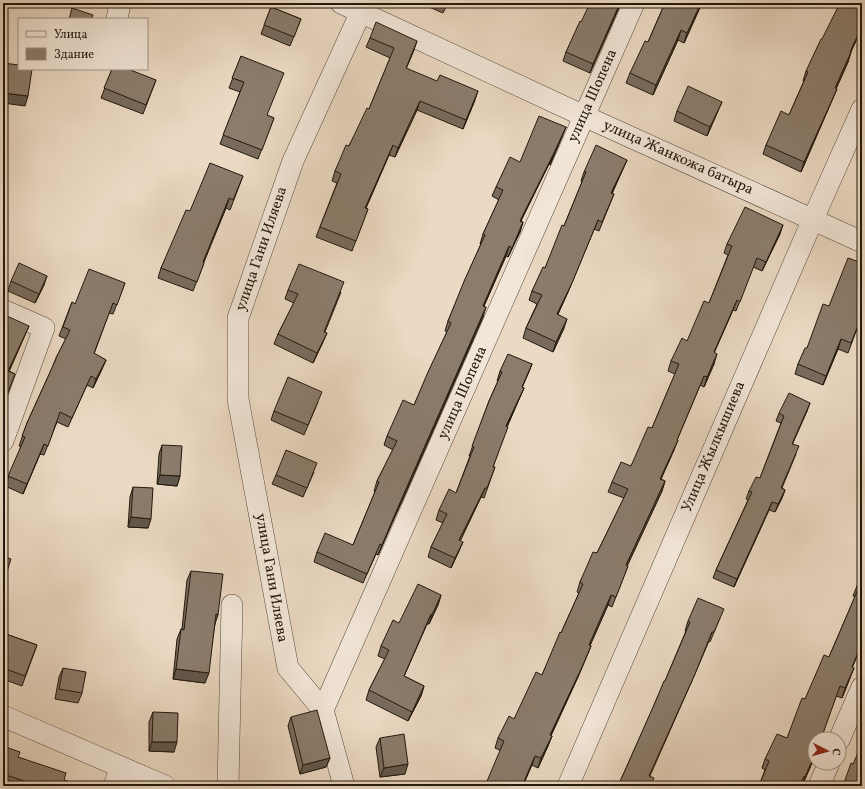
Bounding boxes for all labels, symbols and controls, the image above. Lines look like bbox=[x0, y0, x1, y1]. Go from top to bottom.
legend bbox=[18, 18, 148, 70]
text: Улица bbox=[54, 27, 87, 43]
street label: улица Шопена bbox=[563, 46, 623, 146]
text: Здание bbox=[54, 47, 94, 63]
street label: улица Жанкожа батыра bbox=[599, 115, 757, 201]
street label: улица Гани Иляева bbox=[231, 184, 293, 314]
street label: улица Шопена bbox=[433, 343, 493, 443]
street label: Улица Жылкышиева bbox=[677, 378, 751, 516]
street label: улица Гани Иляева bbox=[249, 512, 293, 644]
north arrow bbox=[807, 731, 847, 771]
text: С bbox=[828, 748, 843, 756]

